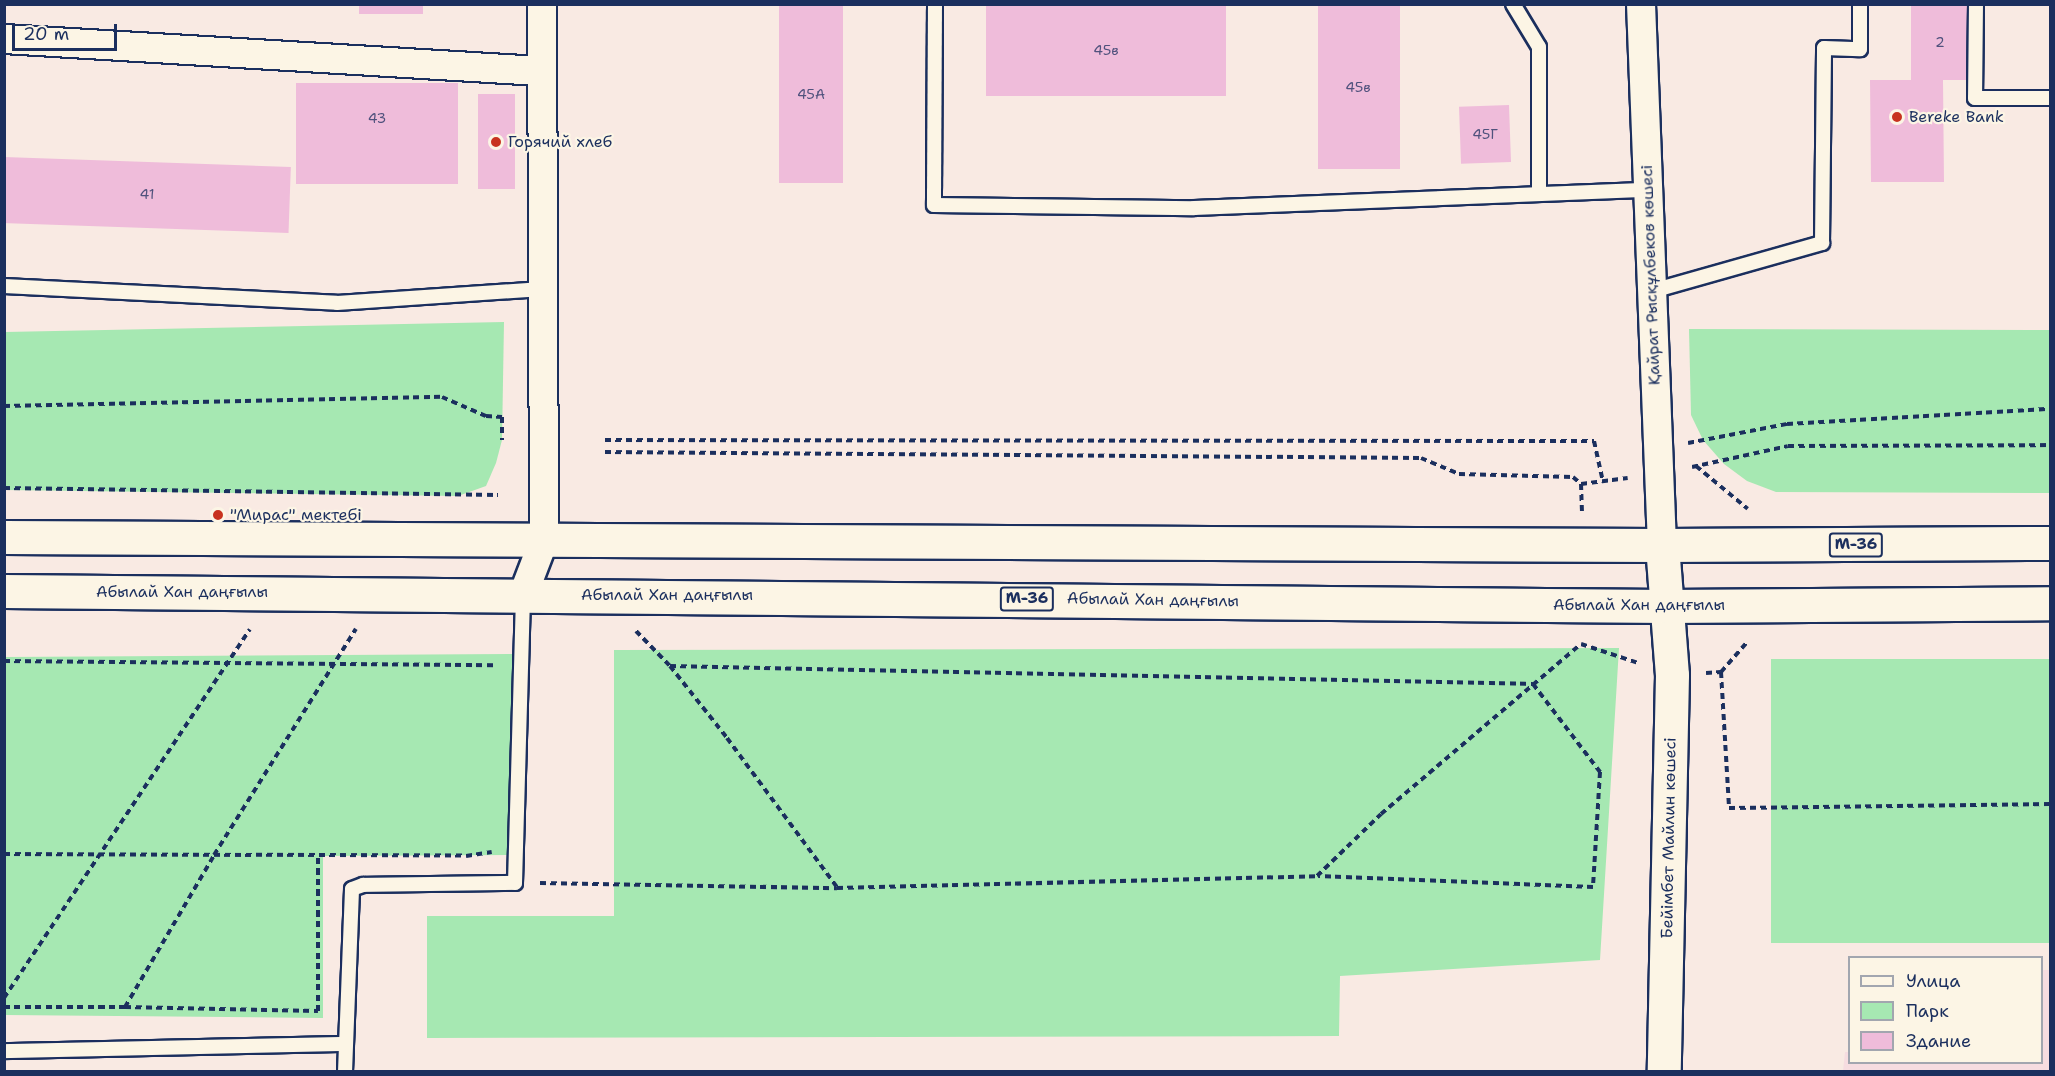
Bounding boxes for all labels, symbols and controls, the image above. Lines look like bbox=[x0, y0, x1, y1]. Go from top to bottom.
scale bar bbox=[15, 12, 120, 50]
text: 20 m bbox=[23, 22, 69, 46]
house number: 2 bbox=[1935, 34, 1945, 50]
house number: 45в bbox=[1093, 42, 1119, 58]
house number: 45в bbox=[1345, 79, 1371, 95]
house number: 45А bbox=[797, 86, 825, 102]
place label: Bereke Bank bbox=[1909, 107, 2004, 127]
house number: 43 bbox=[368, 110, 386, 126]
marker: Bereke Bank bbox=[1890, 110, 1904, 124]
house number: 45Г bbox=[1472, 126, 1498, 142]
place label: Горячий хлеб bbox=[508, 132, 612, 152]
marker: Горячий хлеб bbox=[489, 135, 503, 149]
street label: Қайрат Рысқұлбеков көшесі bbox=[1638, 164, 1664, 386]
house number: 41 bbox=[140, 186, 154, 202]
place label: "Мирас" мектебі bbox=[230, 505, 362, 525]
marker: "Мирас" мектебі bbox=[211, 508, 225, 522]
road number: M-36 bbox=[1828, 533, 1884, 557]
street label: Абылай Хан даңғылы bbox=[96, 582, 268, 602]
street label: Абылай Хан даңғылы bbox=[581, 585, 753, 605]
road number: M-36 bbox=[998, 587, 1056, 611]
street label: Абылай Хан даңғылы bbox=[1067, 589, 1239, 611]
street label: Абылай Хан даңғылы bbox=[1553, 595, 1725, 615]
street label: Бейімбет Майлин көшесі bbox=[1658, 737, 1680, 939]
legend bbox=[1848, 956, 2043, 1064]
text: Улица bbox=[1906, 969, 1960, 993]
text: Парк bbox=[1906, 999, 1949, 1023]
text: Здание bbox=[1906, 1029, 1971, 1053]

